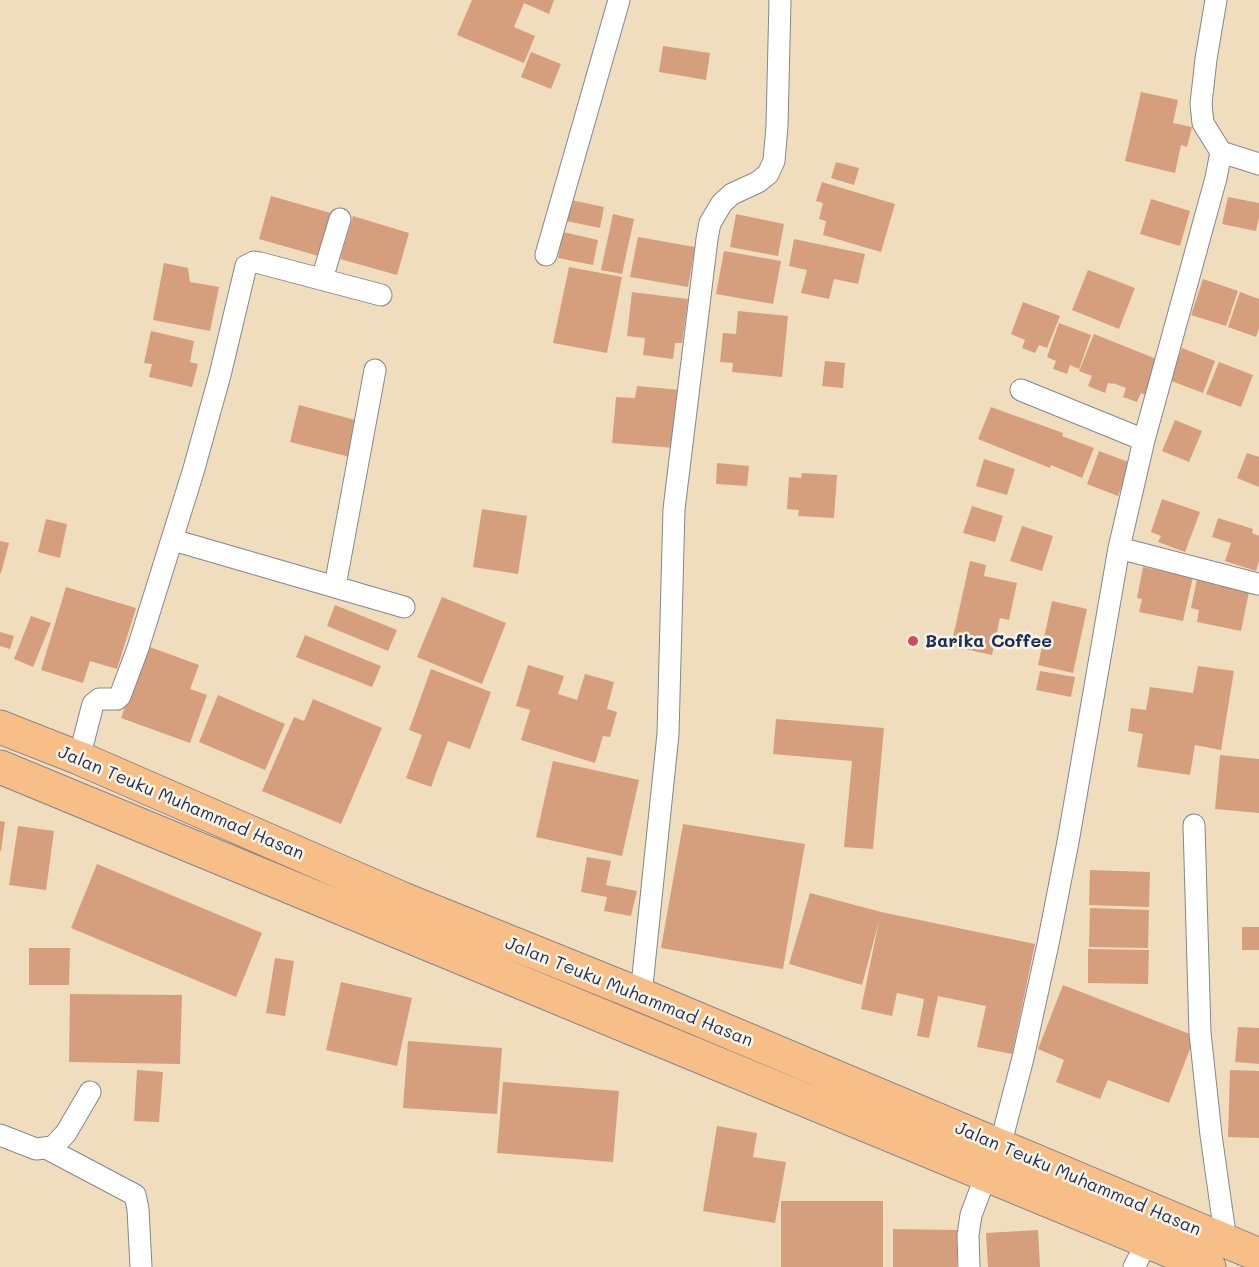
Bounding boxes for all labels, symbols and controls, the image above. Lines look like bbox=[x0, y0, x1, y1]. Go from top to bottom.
place label: Barika Coffee bbox=[925, 630, 1052, 652]
marker: Barika Coffee bbox=[906, 634, 920, 648]
street label: Jalan Teuku Muhammad Hasan bbox=[55, 741, 307, 865]
street label: Jalan Teuku Muhammad Hasan bbox=[502, 932, 756, 1052]
street label: Jalan Teuku Muhammad Hasan bbox=[952, 1117, 1204, 1241]

